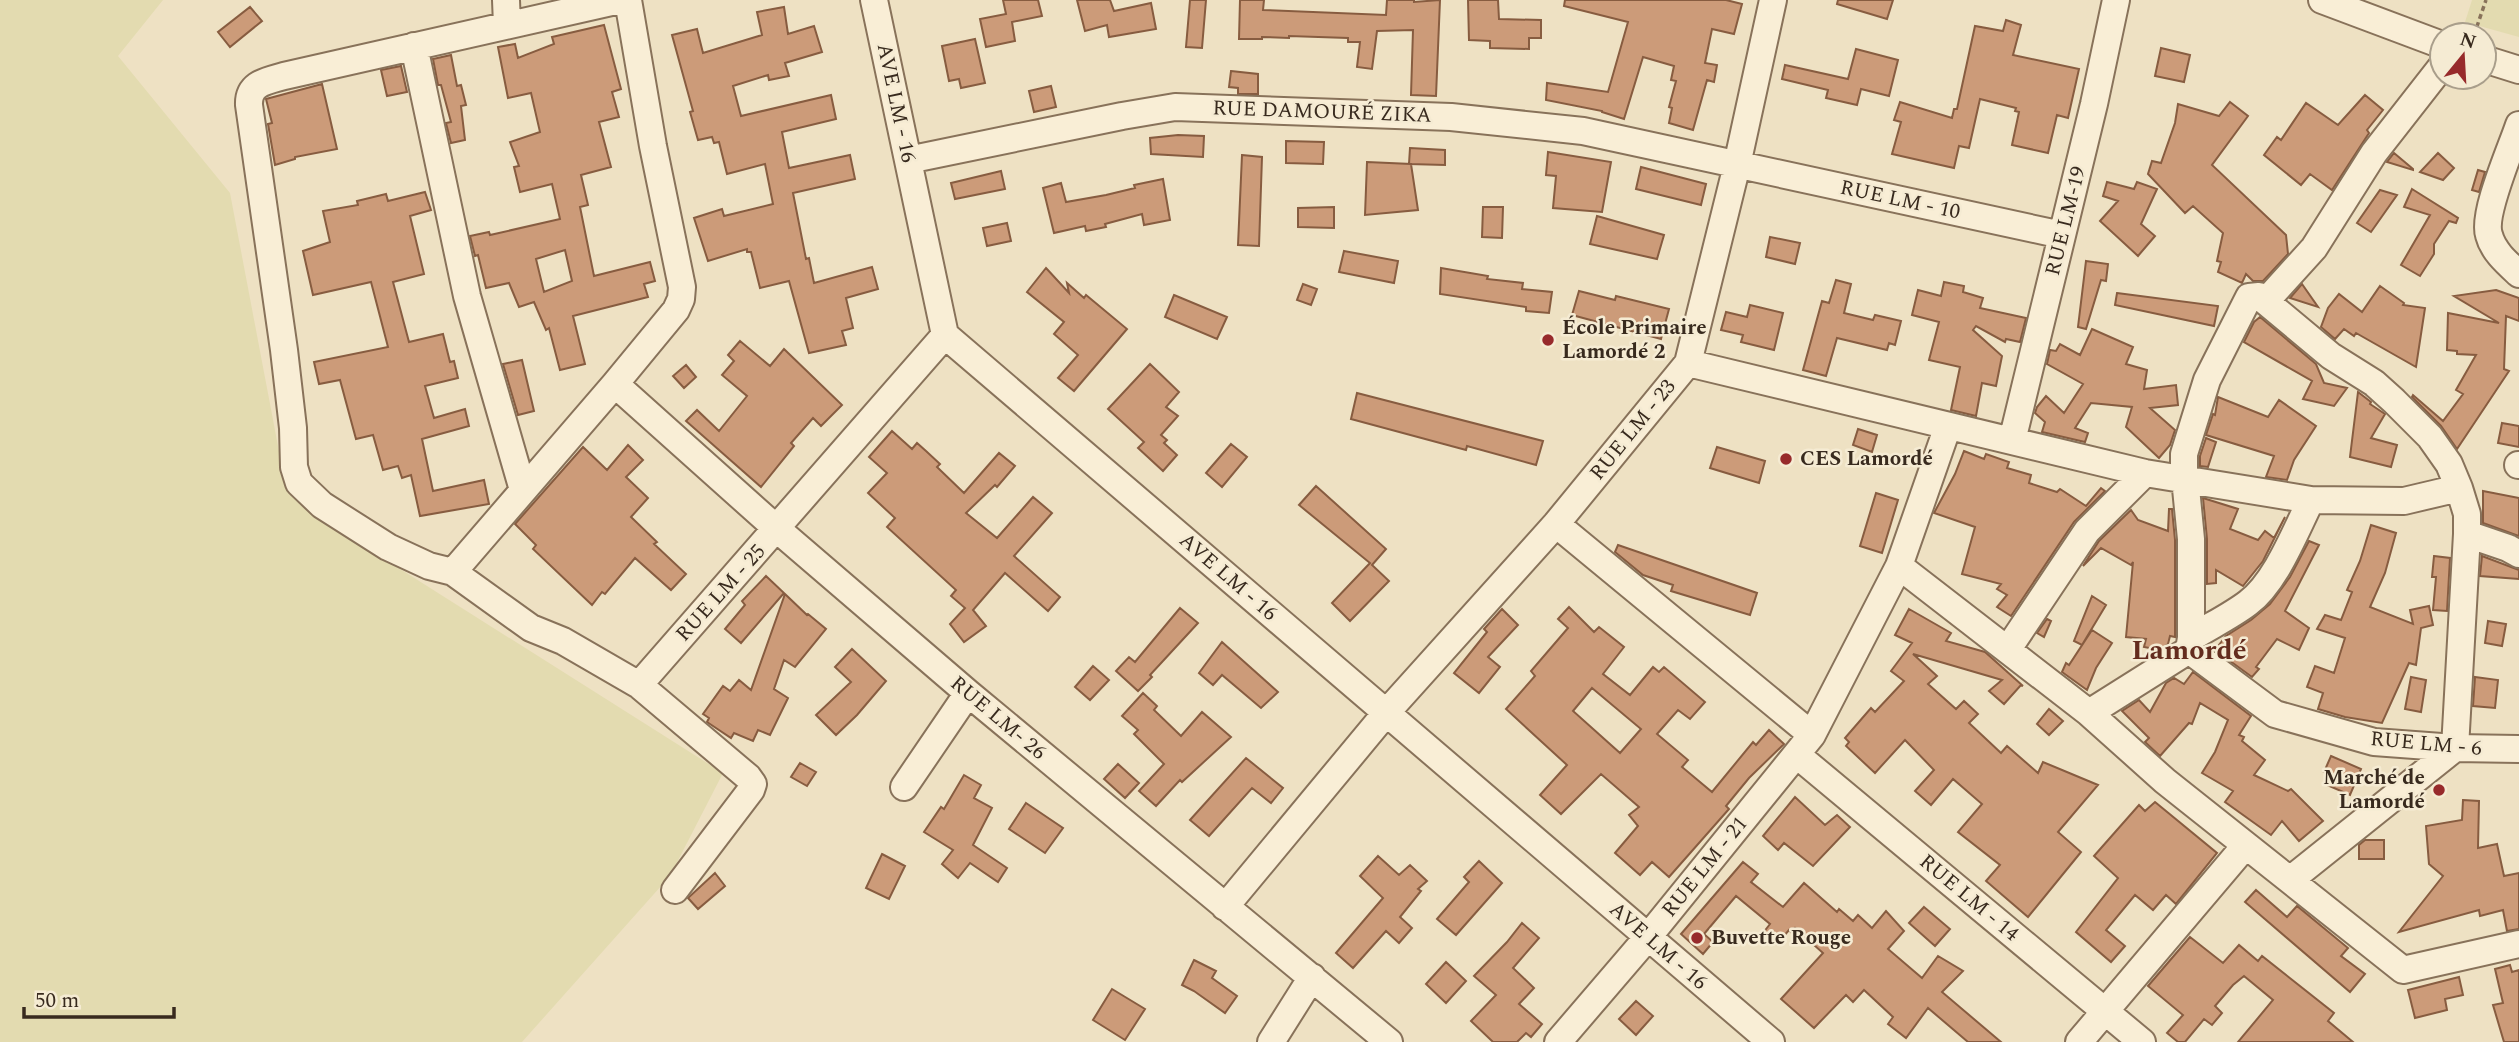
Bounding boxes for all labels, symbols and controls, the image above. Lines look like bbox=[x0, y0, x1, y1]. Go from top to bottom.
north arrow bbox=[2428, 21, 2498, 91]
text: N bbox=[2456, 25, 2480, 57]
street label: AVE LM - 16 bbox=[868, 40, 924, 166]
street label: RUE DAMOURÉ ZIKA bbox=[1212, 92, 1432, 132]
street label: RUE LM-19 bbox=[2037, 163, 2095, 279]
street label: RUE LM - 10 bbox=[1837, 172, 1963, 228]
place label: École Primaire Lamordé 2 bbox=[1562, 312, 1707, 368]
marker: École Primaire Lamordé 2 bbox=[1540, 332, 1556, 348]
street label: RUE LM - 23 bbox=[1582, 372, 1684, 488]
place label: CES Lamordé bbox=[1800, 443, 1933, 475]
marker: CES Lamordé bbox=[1778, 451, 1794, 467]
street label: AVE LM - 16 bbox=[1172, 525, 1284, 629]
street label: RUE LM - 25 bbox=[668, 537, 774, 649]
district label: Lamordé bbox=[2131, 629, 2247, 672]
street label: RUE LM- 26 bbox=[943, 668, 1053, 768]
street label: RUE LM - 6 bbox=[2369, 723, 2483, 765]
place label: Marché de Lamordé bbox=[2323, 762, 2425, 818]
marker: Marché de Lamordé bbox=[2431, 782, 2447, 798]
street label: RUE LM - 21 bbox=[1654, 809, 1756, 925]
street label: RUE LM - 14 bbox=[1912, 846, 2026, 950]
street label: AVE LM - 16 bbox=[1602, 894, 1714, 998]
place label: Buvette Rouge bbox=[1711, 922, 1851, 954]
marker: Buvette Rouge bbox=[1689, 930, 1705, 946]
scale bar bbox=[24, 976, 175, 1020]
text: 50 m bbox=[35, 985, 79, 1017]

